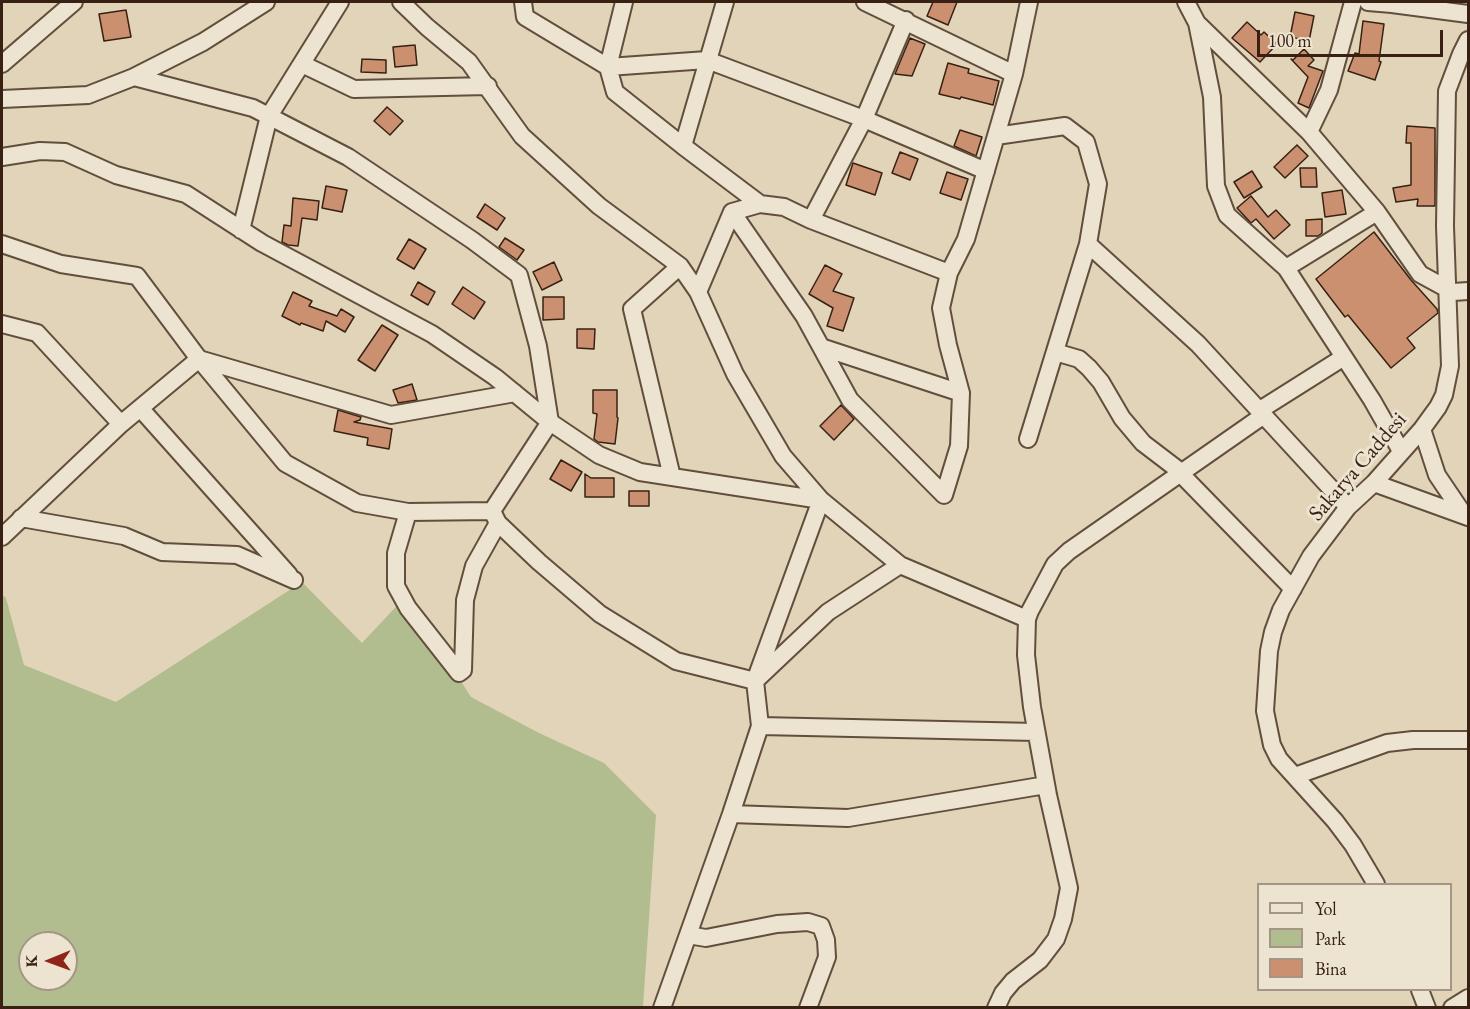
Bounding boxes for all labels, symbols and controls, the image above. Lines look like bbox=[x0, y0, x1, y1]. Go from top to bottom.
scale bar bbox=[1260, 18, 1446, 56]
text: 100 m bbox=[1268, 29, 1312, 52]
street label: Sakarya Caddesi bbox=[1304, 407, 1412, 527]
legend bbox=[1257, 883, 1452, 991]
text: Yol bbox=[1315, 897, 1337, 920]
text: Park bbox=[1315, 927, 1346, 950]
north arrow bbox=[18, 931, 78, 991]
text: K bbox=[21, 955, 42, 968]
text: Bina bbox=[1315, 957, 1347, 980]

